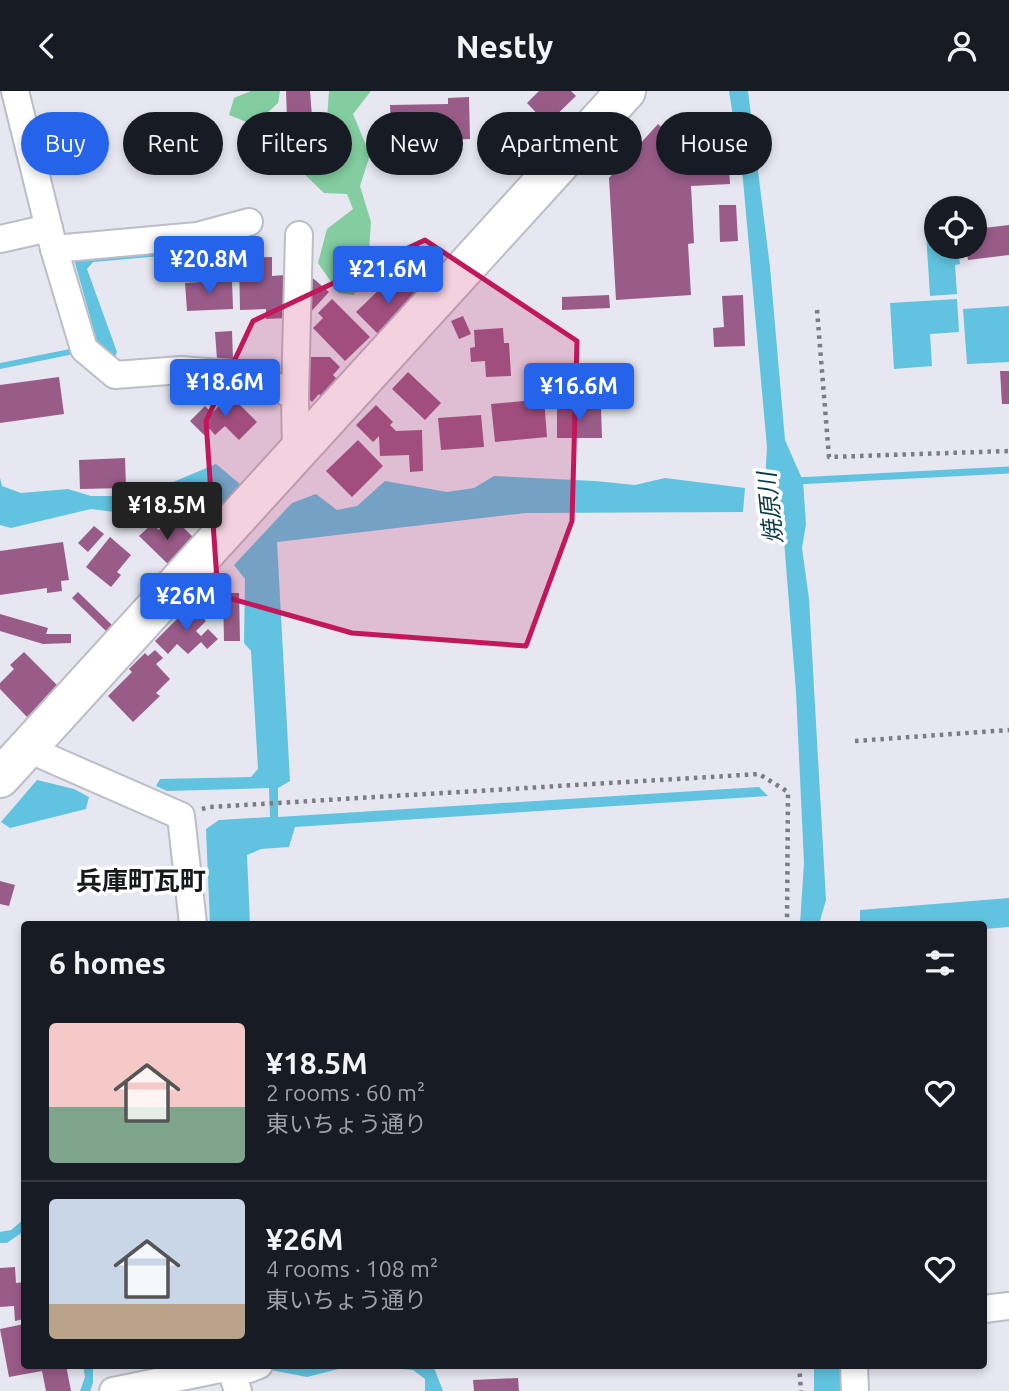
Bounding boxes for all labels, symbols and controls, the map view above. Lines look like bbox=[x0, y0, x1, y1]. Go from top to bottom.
icon: back bbox=[28, 27, 66, 65]
icon: person bbox=[943, 27, 981, 65]
text: Nestly bbox=[456, 28, 553, 64]
chip: Buy bbox=[21, 112, 109, 175]
chip: Rent bbox=[123, 112, 223, 175]
chip: Filters bbox=[237, 112, 352, 175]
chip: New bbox=[366, 112, 463, 175]
chip: Apartment bbox=[477, 112, 642, 175]
chip: House bbox=[656, 112, 772, 175]
map controls bbox=[924, 196, 987, 259]
button: locate bbox=[924, 196, 987, 259]
pin: ¥20.8M bbox=[152, 237, 266, 296]
text: ¥20.8M bbox=[170, 246, 248, 271]
pin: ¥21.6M bbox=[331, 247, 445, 306]
text: ¥21.6M bbox=[349, 256, 427, 281]
pin: ¥18.6M bbox=[168, 359, 282, 419]
pin: ¥16.6M bbox=[522, 363, 636, 423]
text: ¥18.6M bbox=[186, 369, 264, 394]
text: ¥16.6M bbox=[540, 373, 618, 398]
water label: 焼原川 bbox=[752, 468, 787, 545]
pin: ¥18.5M bbox=[110, 483, 224, 542]
text: ¥18.5M bbox=[128, 492, 206, 517]
pin: ¥26M bbox=[145, 573, 227, 633]
text: ¥26M bbox=[156, 583, 216, 608]
district label: 兵庫町瓦町 bbox=[76, 866, 206, 895]
icon: filters bbox=[921, 944, 959, 982]
text: 6 homes bbox=[49, 946, 166, 980]
text: ¥18.5M bbox=[266, 1046, 368, 1080]
icon: home bbox=[105, 1051, 189, 1135]
icon: heart bbox=[921, 1074, 959, 1112]
text: 2 rooms · 60 m² bbox=[266, 1080, 425, 1105]
text: 東いちょう通り bbox=[266, 1111, 427, 1136]
text: ¥26M bbox=[266, 1222, 343, 1256]
icon: home bbox=[105, 1227, 189, 1311]
icon: heart bbox=[921, 1250, 959, 1288]
text: 4 rooms · 108 m² bbox=[266, 1256, 438, 1281]
text: 東いちょう通り bbox=[266, 1287, 427, 1312]

